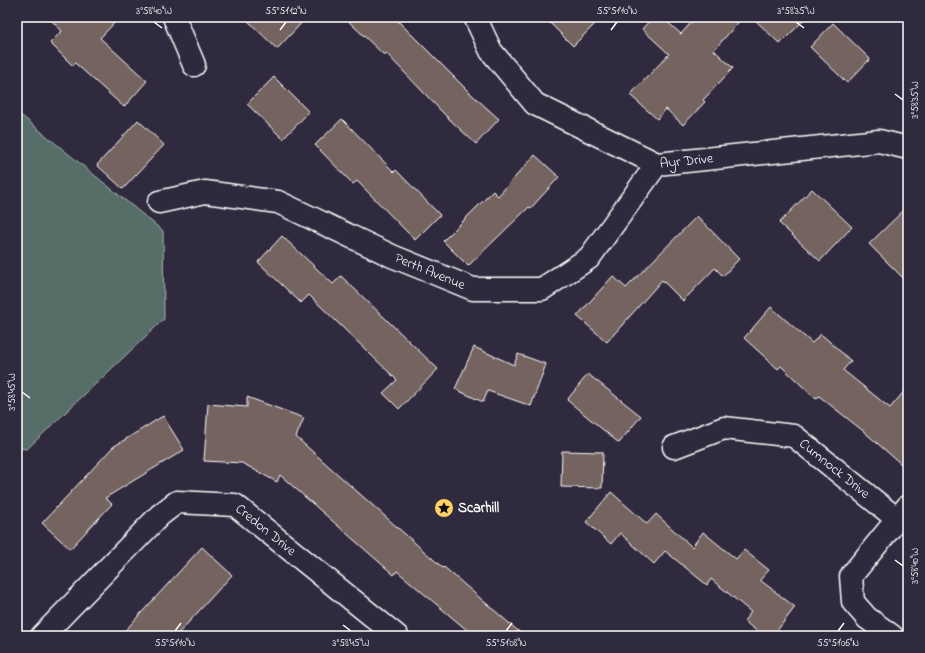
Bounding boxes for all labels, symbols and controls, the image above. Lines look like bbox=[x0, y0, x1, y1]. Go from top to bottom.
text: 3°58'40"W bbox=[136, 4, 172, 19]
text: 55°51'12"N bbox=[265, 4, 307, 19]
text: 55°51'10"N bbox=[597, 4, 638, 19]
text: 3°58'35"W bbox=[777, 4, 815, 19]
text: 3°58'35"W bbox=[908, 81, 923, 119]
street label: Ayr Drive bbox=[659, 148, 715, 174]
street label: Perth Avenue bbox=[392, 248, 469, 296]
text: 3°58'45"W bbox=[5, 373, 20, 411]
street label: Cumnock Drive bbox=[795, 434, 875, 504]
place icon: Scarhill bbox=[433, 497, 455, 519]
place label: Scarhill bbox=[458, 498, 500, 519]
street label: Credon Drive bbox=[231, 499, 301, 561]
text: 3°58'40"W bbox=[908, 548, 923, 584]
text: 55°51'10"N bbox=[155, 636, 196, 651]
text: 3°58'45"W bbox=[332, 636, 370, 651]
text: 55°51'08"N bbox=[485, 636, 527, 651]
text: 55°51'06"N bbox=[817, 636, 859, 651]

